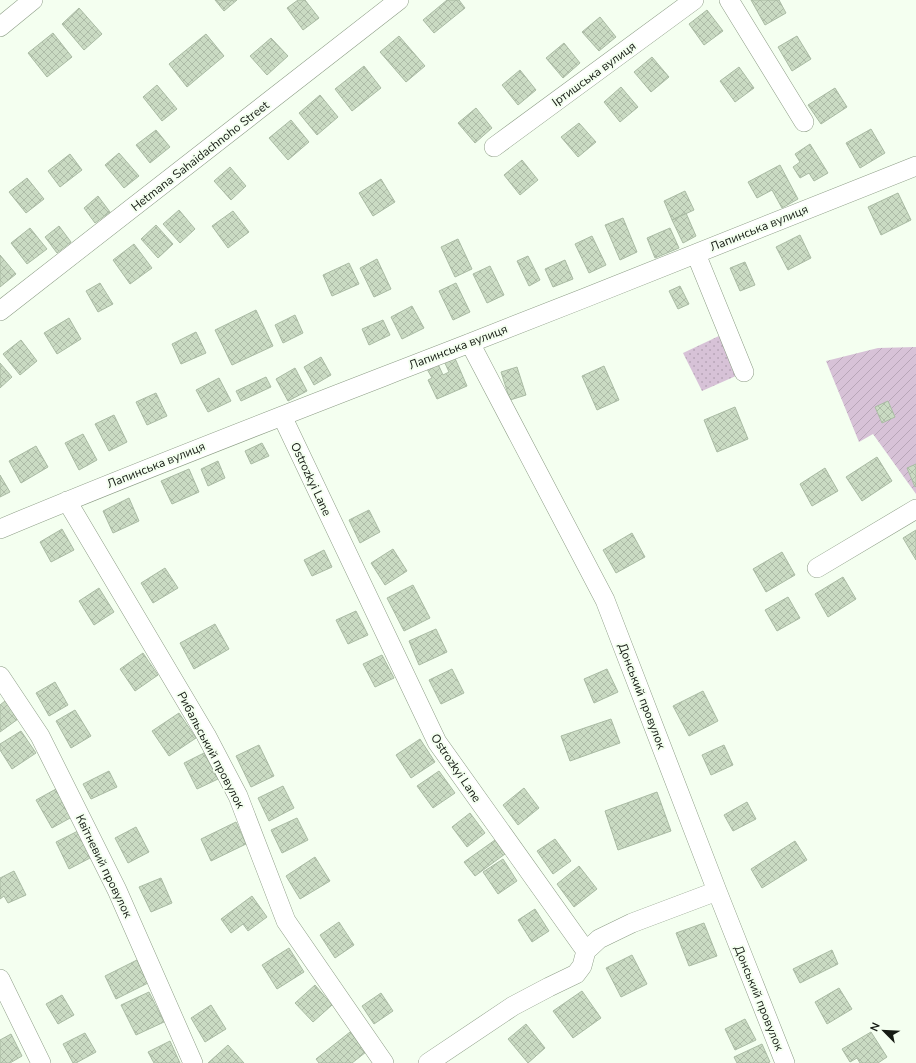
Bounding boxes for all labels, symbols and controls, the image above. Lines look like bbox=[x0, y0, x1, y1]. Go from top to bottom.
street label: Іртишська вулиця bbox=[549, 38, 639, 110]
street label: Hetmana Sahaidachnoho Street bbox=[128, 97, 273, 215]
street label: Лапинська вулиця bbox=[708, 201, 810, 255]
street label: Лапинська вулиця bbox=[406, 321, 510, 373]
street label: Лапинська вулиця bbox=[105, 438, 207, 492]
street label: Ostrozkyi Lane bbox=[287, 440, 335, 518]
street label: Донський провулок bbox=[614, 641, 670, 752]
street label: Рибальський провулок bbox=[173, 689, 249, 812]
street label: Ostrozkyi Lane bbox=[427, 731, 485, 805]
street label: Квітневий провулок bbox=[72, 812, 136, 921]
street label: Донський провулок bbox=[731, 943, 788, 1054]
north arrow bbox=[864, 1011, 904, 1051]
text: N bbox=[867, 1020, 884, 1034]

